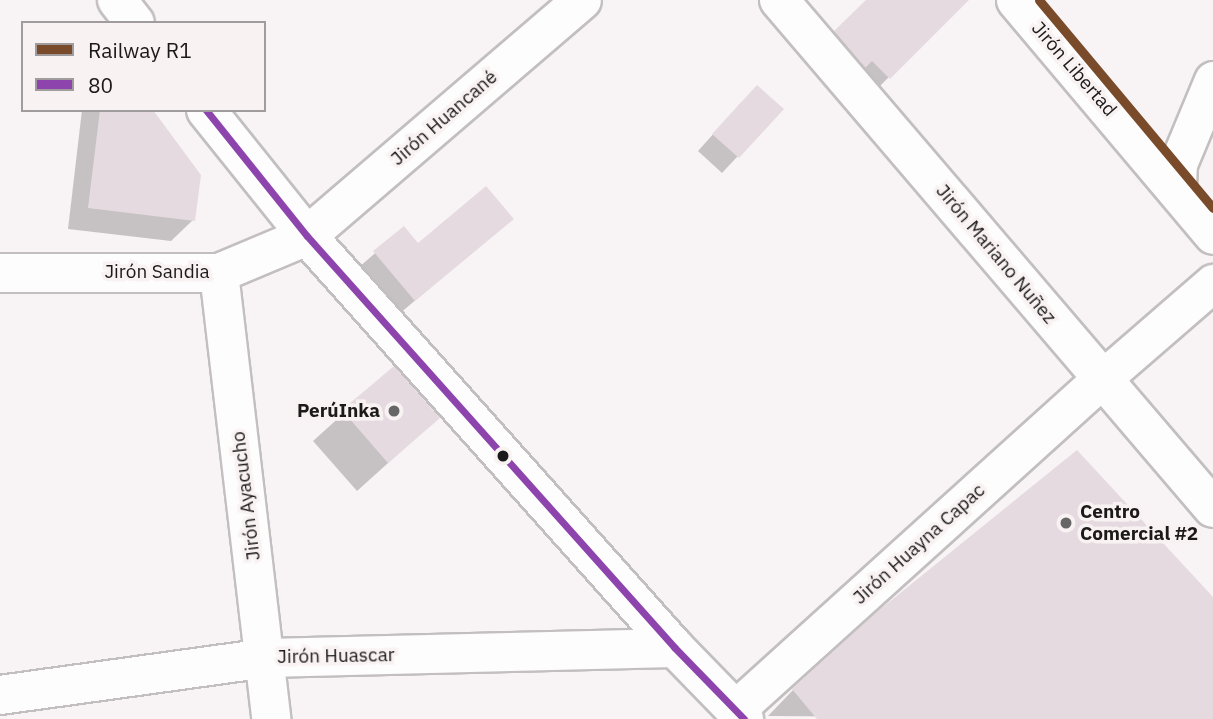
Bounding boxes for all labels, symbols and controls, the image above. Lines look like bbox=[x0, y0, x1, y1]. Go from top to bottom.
street label: Jirón Libertad bbox=[1027, 17, 1121, 121]
legend bbox=[21, 21, 266, 112]
text: Railway R1 bbox=[88, 36, 192, 64]
street label: Jirón Huancané bbox=[386, 66, 502, 170]
text: 80 bbox=[88, 71, 113, 99]
street label: Jirón Mariano Nuñez bbox=[931, 180, 1061, 328]
street label: Jirón Sandia bbox=[104, 261, 210, 283]
place label: PerúInka bbox=[297, 400, 380, 422]
marker: PerúInka bbox=[386, 403, 402, 419]
street label: Jirón Ayacucho bbox=[227, 430, 265, 562]
unlabelled marker bbox=[496, 449, 510, 463]
street label: Jirón Huayna Capac bbox=[849, 479, 989, 609]
place label: Centro Comercial #2 bbox=[1080, 501, 1198, 545]
marker: Centro Comercial #2 bbox=[1058, 515, 1074, 531]
street label: Jirón Huascar bbox=[277, 644, 395, 668]

